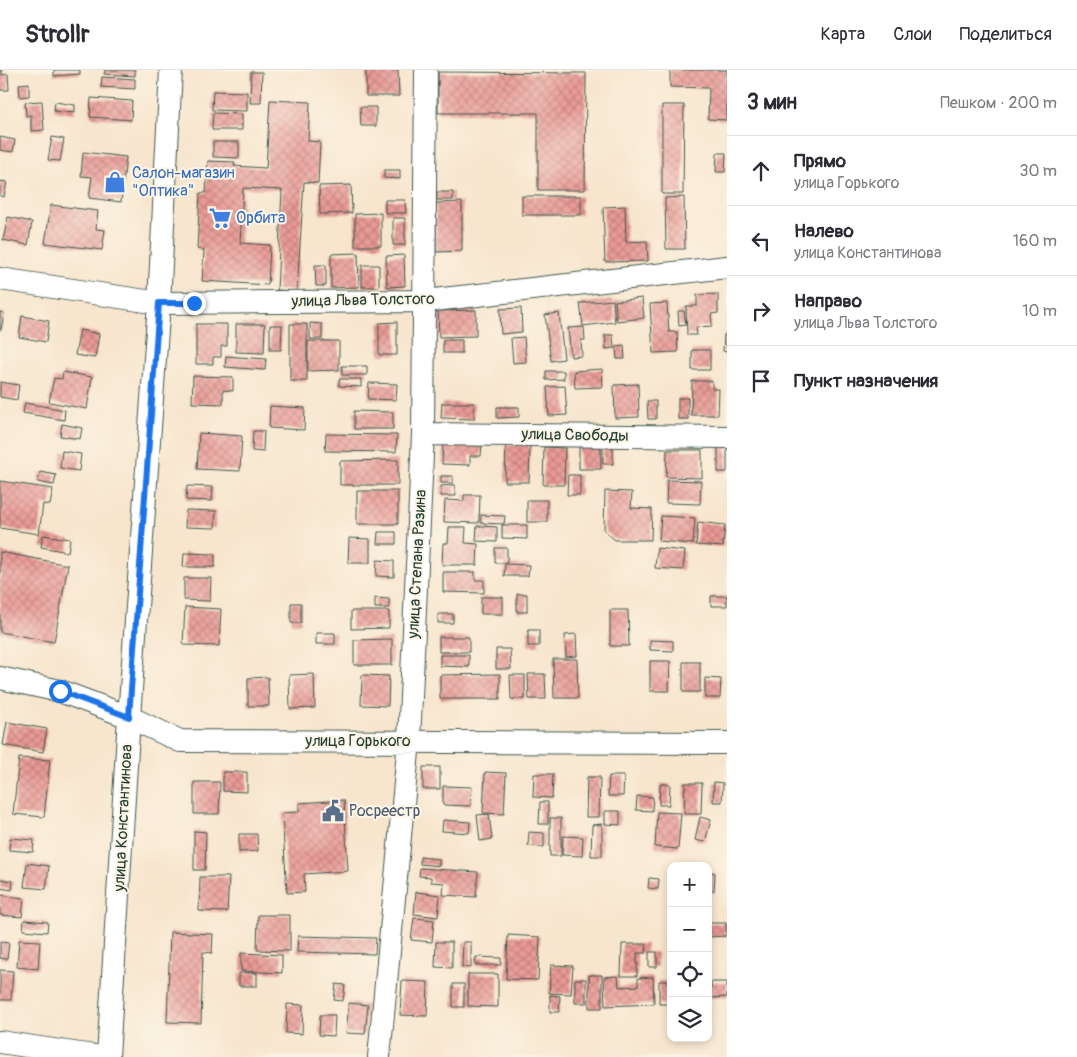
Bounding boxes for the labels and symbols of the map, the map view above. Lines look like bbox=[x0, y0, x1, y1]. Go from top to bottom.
place label: Салон-магазин "Оптика" bbox=[132, 163, 235, 201]
shop icon: Салон-магазин "Оптика" bbox=[102, 169, 128, 195]
supermarket icon: Орбита bbox=[207, 205, 233, 231]
place label: Орбита bbox=[236, 208, 285, 228]
street label: улица Льва Толстого bbox=[290, 289, 435, 311]
route end bbox=[183, 292, 206, 315]
street label: улица Свободы bbox=[520, 424, 629, 446]
street label: улица Степана Разина bbox=[403, 489, 431, 640]
route start bbox=[49, 680, 72, 703]
street label: улица Горького bbox=[304, 731, 411, 751]
street label: улица Константинова bbox=[109, 744, 137, 893]
public building icon: Росреестр bbox=[320, 798, 346, 824]
place label: Росреестр bbox=[349, 801, 420, 821]

